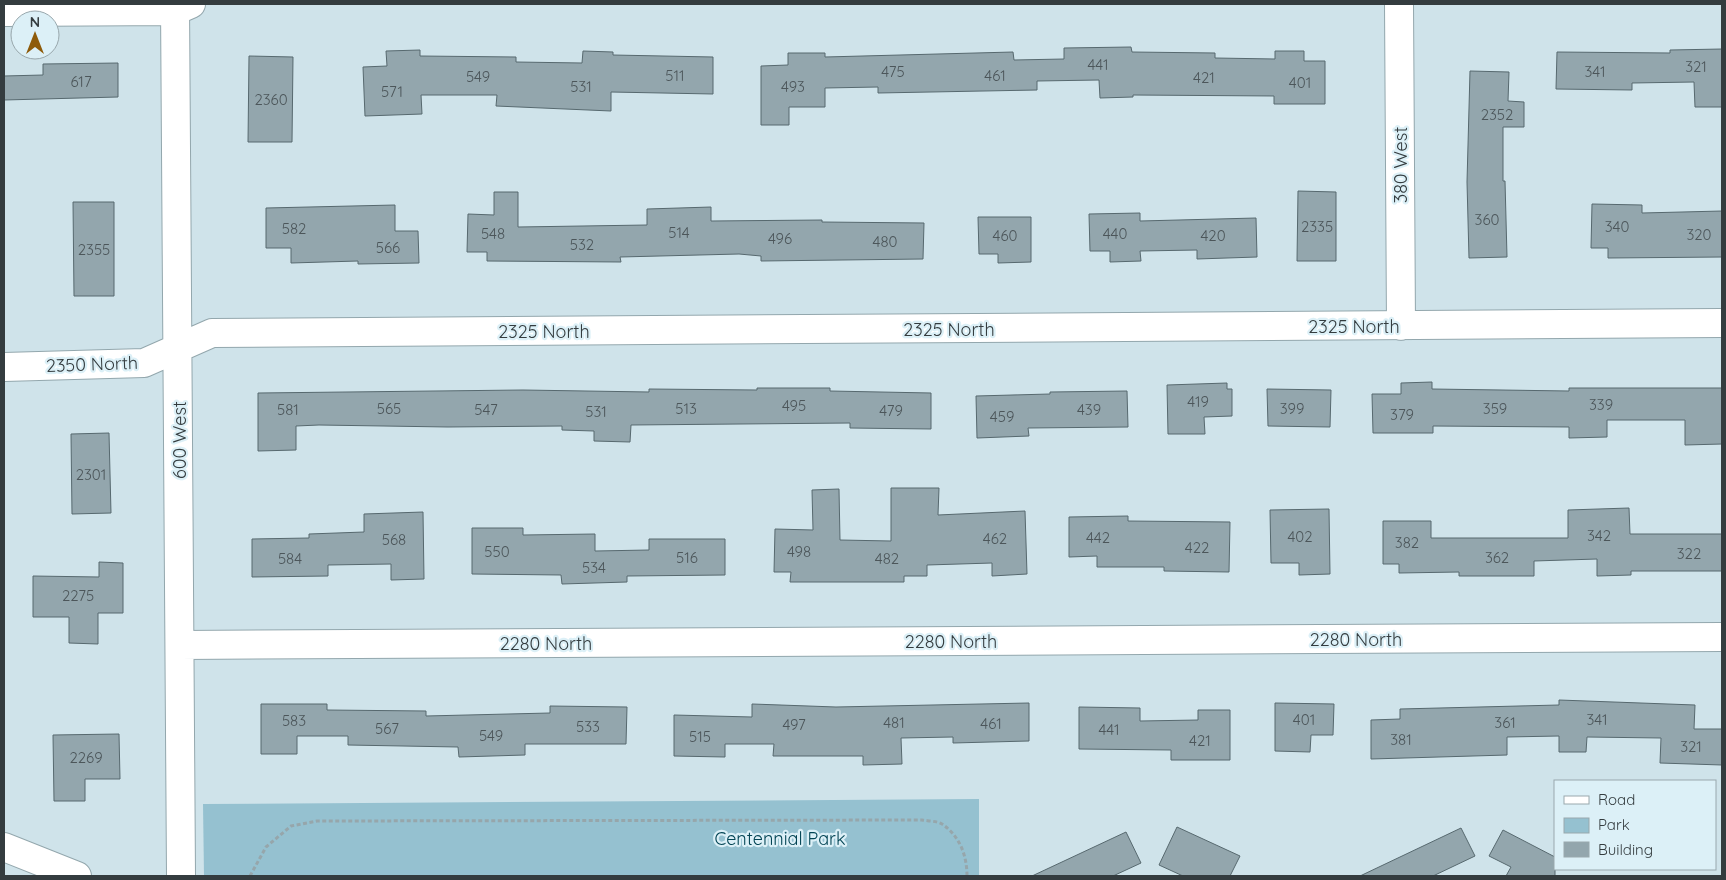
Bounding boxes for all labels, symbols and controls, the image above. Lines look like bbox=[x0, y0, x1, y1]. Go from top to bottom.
north arrow bbox=[10, 10, 60, 60]
text: N bbox=[30, 13, 40, 31]
house number: 441 bbox=[1087, 55, 1109, 74]
house number: 321 bbox=[1685, 57, 1707, 76]
house number: 475 bbox=[881, 62, 905, 81]
house number: 341 bbox=[1584, 62, 1606, 81]
house number: 511 bbox=[665, 66, 685, 85]
house number: 461 bbox=[984, 66, 1006, 85]
house number: 549 bbox=[466, 67, 490, 86]
house number: 421 bbox=[1193, 68, 1215, 87]
house number: 617 bbox=[70, 72, 92, 91]
house number: 401 bbox=[1289, 73, 1311, 92]
house number: 531 bbox=[570, 77, 592, 96]
house number: 493 bbox=[781, 77, 805, 96]
house number: 571 bbox=[381, 82, 403, 101]
house number: 2360 bbox=[254, 90, 288, 109]
house number: 2352 bbox=[1481, 105, 1513, 124]
street label: 380 West bbox=[1389, 127, 1412, 203]
house number: 360 bbox=[1475, 210, 1500, 229]
house number: 2335 bbox=[1301, 217, 1333, 236]
house number: 340 bbox=[1605, 217, 1629, 236]
house number: 582 bbox=[282, 219, 306, 238]
house number: 514 bbox=[668, 223, 690, 242]
house number: 548 bbox=[481, 224, 505, 243]
house number: 440 bbox=[1103, 224, 1127, 243]
house number: 320 bbox=[1686, 225, 1712, 244]
house number: 460 bbox=[993, 226, 1018, 245]
house number: 420 bbox=[1200, 226, 1226, 245]
house number: 496 bbox=[768, 229, 792, 248]
house number: 480 bbox=[873, 232, 898, 251]
house number: 532 bbox=[570, 235, 594, 254]
house number: 566 bbox=[376, 238, 400, 257]
house number: 2355 bbox=[78, 240, 110, 259]
street label: 2325 North bbox=[1308, 315, 1400, 338]
street label: 2325 North bbox=[903, 318, 995, 341]
street label: 2325 North bbox=[498, 320, 590, 343]
street label: 2350 North bbox=[46, 351, 138, 377]
house number: 419 bbox=[1187, 392, 1209, 411]
house number: 339 bbox=[1589, 395, 1613, 414]
house number: 495 bbox=[782, 396, 806, 415]
house number: 565 bbox=[377, 399, 401, 418]
house number: 513 bbox=[675, 399, 697, 418]
house number: 399 bbox=[1280, 399, 1304, 418]
house number: 359 bbox=[1483, 399, 1507, 418]
house number: 581 bbox=[277, 400, 299, 419]
house number: 547 bbox=[474, 400, 498, 419]
house number: 439 bbox=[1077, 400, 1101, 419]
street label: 600 West bbox=[168, 401, 191, 479]
house number: 479 bbox=[879, 401, 903, 420]
house number: 531 bbox=[585, 402, 607, 421]
house number: 379 bbox=[1390, 405, 1414, 424]
house number: 459 bbox=[990, 407, 1014, 426]
house number: 2301 bbox=[76, 465, 106, 484]
house number: 342 bbox=[1587, 526, 1611, 545]
house number: 402 bbox=[1287, 527, 1313, 546]
house number: 442 bbox=[1086, 528, 1110, 547]
house number: 462 bbox=[983, 529, 1007, 548]
house number: 568 bbox=[382, 530, 406, 549]
house number: 382 bbox=[1395, 533, 1419, 552]
house number: 422 bbox=[1185, 538, 1209, 557]
house number: 550 bbox=[484, 542, 510, 561]
house number: 498 bbox=[787, 542, 811, 561]
house number: 322 bbox=[1677, 544, 1701, 563]
house number: 516 bbox=[676, 548, 698, 567]
house number: 362 bbox=[1485, 548, 1509, 567]
house number: 584 bbox=[278, 549, 302, 568]
house number: 482 bbox=[875, 549, 899, 568]
house number: 534 bbox=[582, 558, 606, 577]
house number: 2275 bbox=[62, 586, 94, 605]
street label: 2280 North bbox=[1310, 628, 1402, 651]
street label: 2280 North bbox=[905, 630, 997, 653]
street label: 2280 North bbox=[500, 632, 592, 655]
house number: 401 bbox=[1293, 710, 1315, 729]
house number: 341 bbox=[1586, 710, 1608, 729]
house number: 583 bbox=[282, 711, 306, 730]
house number: 481 bbox=[883, 713, 905, 732]
house number: 361 bbox=[1494, 713, 1516, 732]
house number: 461 bbox=[980, 714, 1002, 733]
house number: 497 bbox=[782, 715, 806, 734]
house number: 533 bbox=[576, 717, 600, 736]
house number: 567 bbox=[375, 719, 399, 738]
house number: 441 bbox=[1098, 720, 1120, 739]
house number: 549 bbox=[479, 726, 503, 745]
house number: 515 bbox=[689, 727, 711, 746]
house number: 381 bbox=[1390, 730, 1412, 749]
house number: 421 bbox=[1189, 731, 1211, 750]
house number: 321 bbox=[1680, 737, 1702, 756]
house number: 2269 bbox=[69, 748, 103, 767]
legend bbox=[1554, 780, 1716, 870]
text: Road bbox=[1598, 790, 1635, 809]
text: Park bbox=[1598, 815, 1630, 834]
park label: Centennial Park bbox=[714, 827, 846, 850]
text: Building bbox=[1598, 840, 1653, 859]

